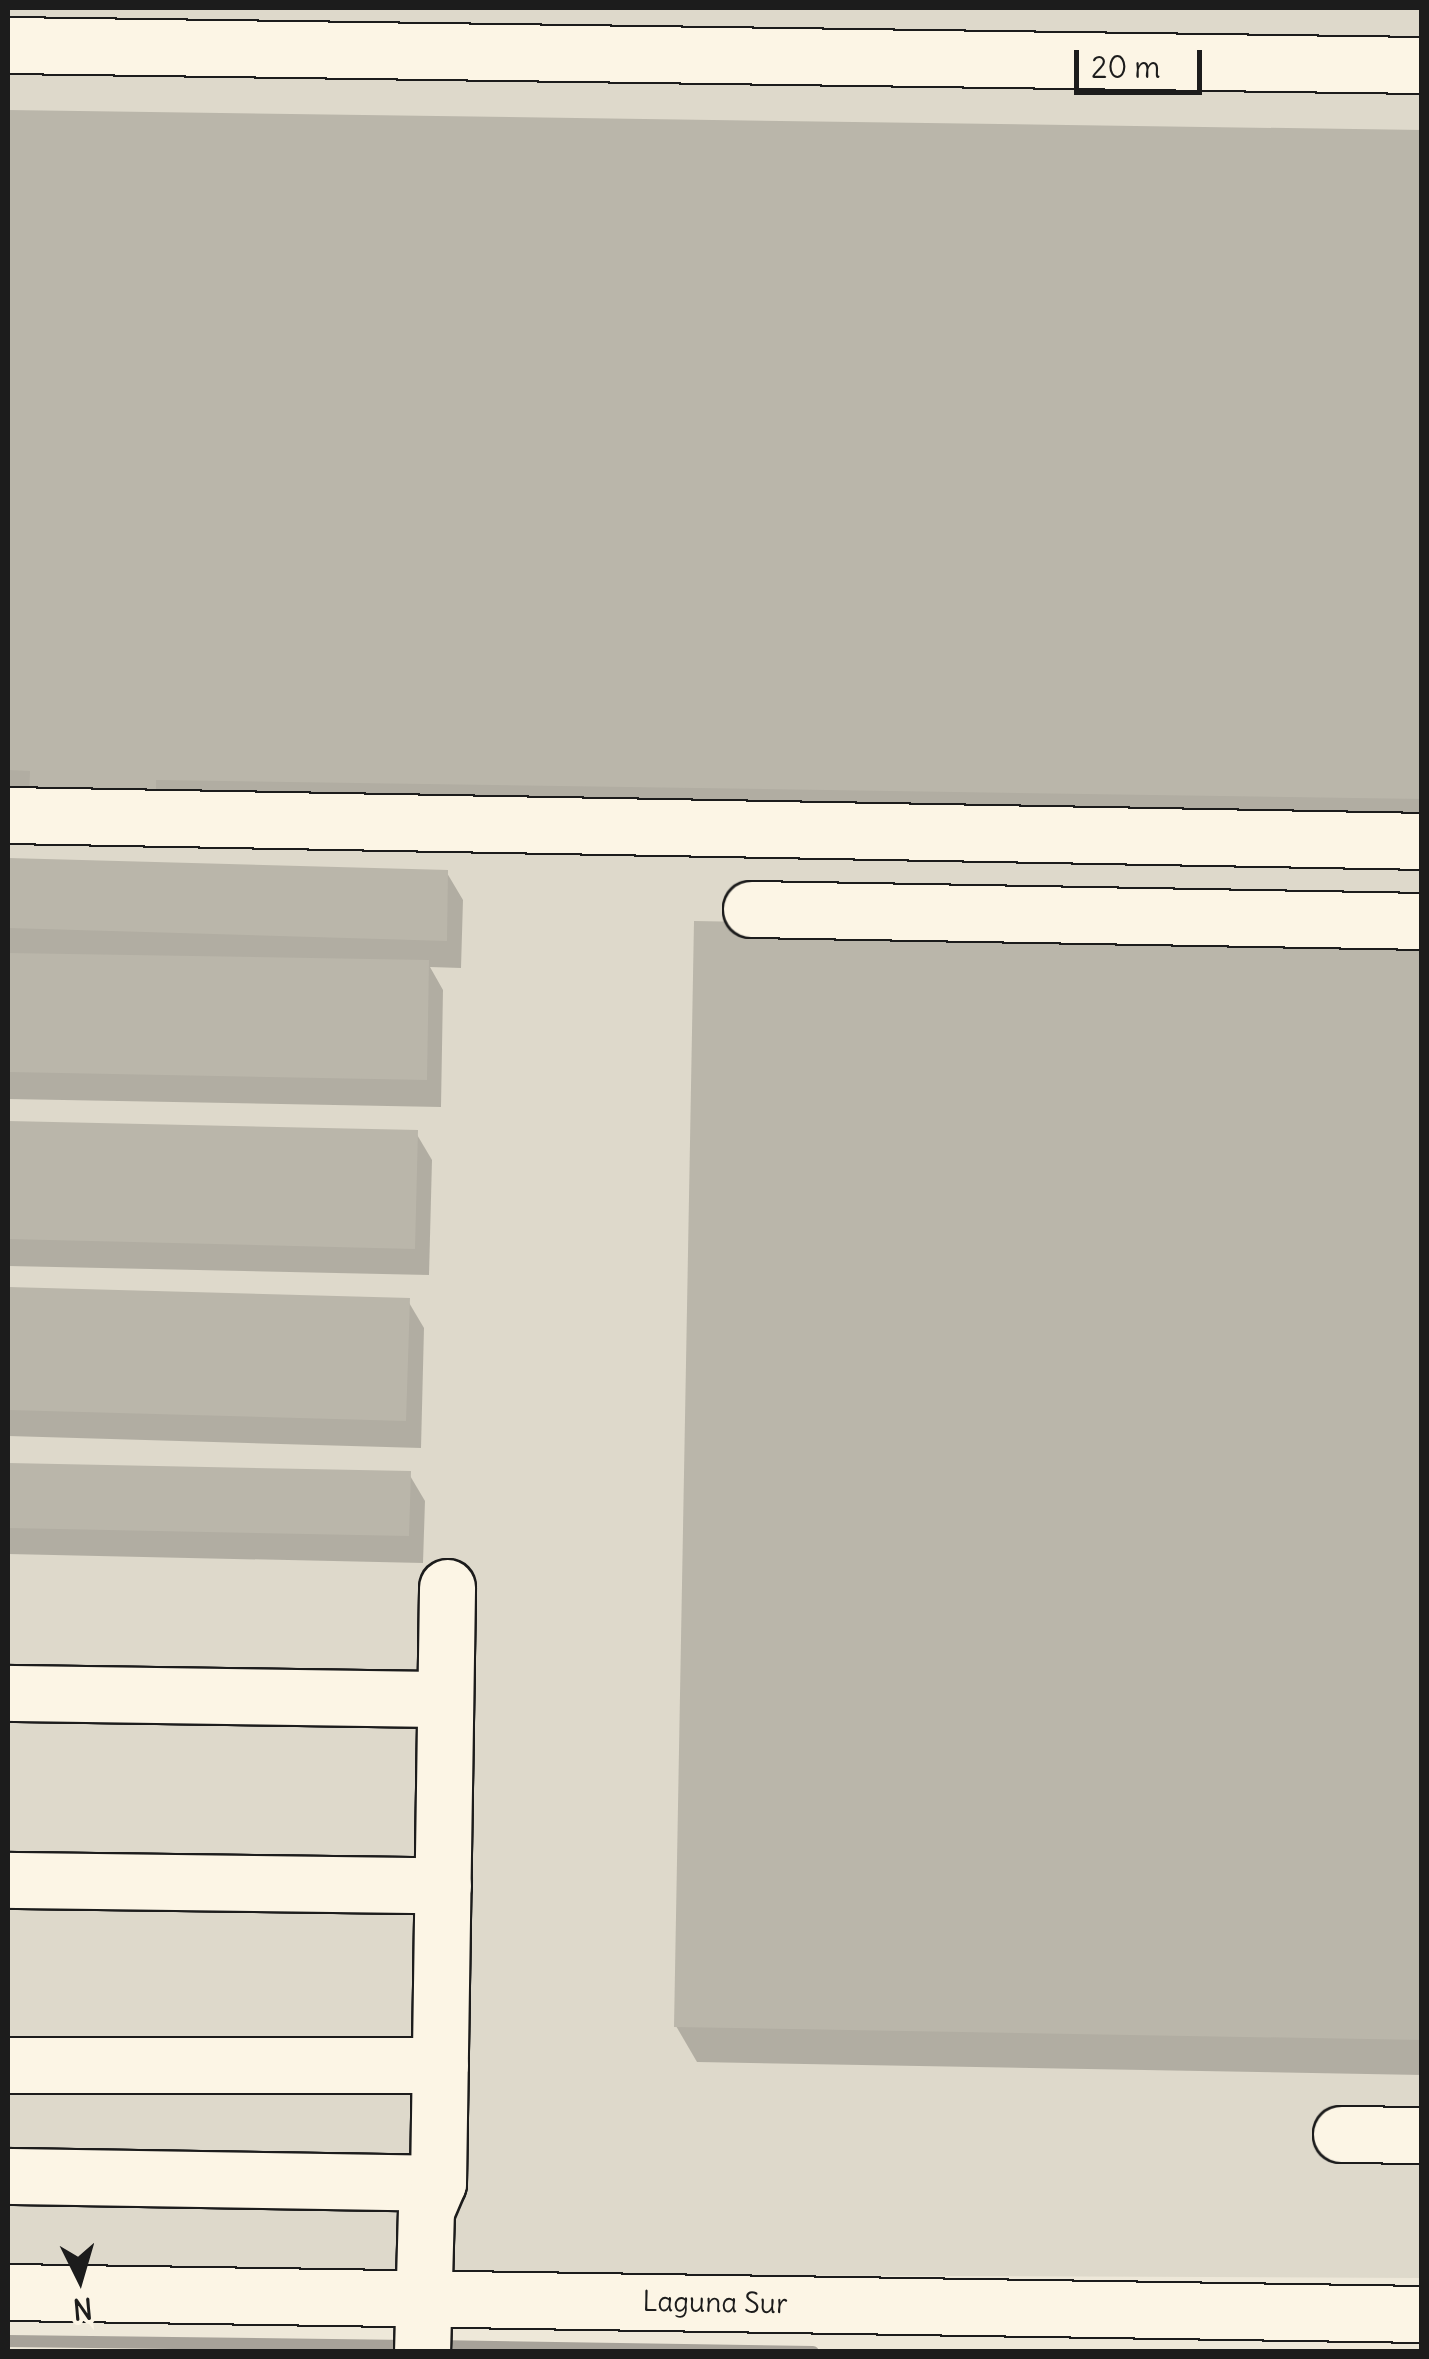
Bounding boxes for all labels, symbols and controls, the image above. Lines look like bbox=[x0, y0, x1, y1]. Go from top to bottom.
scale bar bbox=[1079, 30, 1206, 92]
text: 20 m bbox=[1091, 48, 1161, 86]
north arrow bbox=[30, 2229, 130, 2329]
street label: Laguna Sur bbox=[642, 2284, 788, 2320]
text: N bbox=[71, 2290, 94, 2328]

